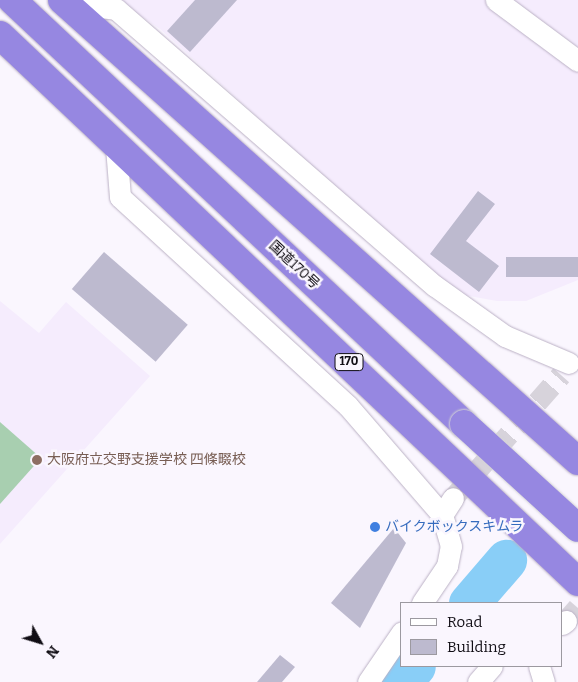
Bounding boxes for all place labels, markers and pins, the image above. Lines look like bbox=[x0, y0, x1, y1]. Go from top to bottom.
place label: 大阪府立交野支援学校 四條畷校 bbox=[47, 452, 246, 468]
marker: 大阪府立交野支援学校 四條畷校 bbox=[31, 454, 43, 466]
place label: バイクボックスキムラ bbox=[385, 519, 525, 535]
marker: バイクボックスキムラ bbox=[369, 521, 381, 533]

